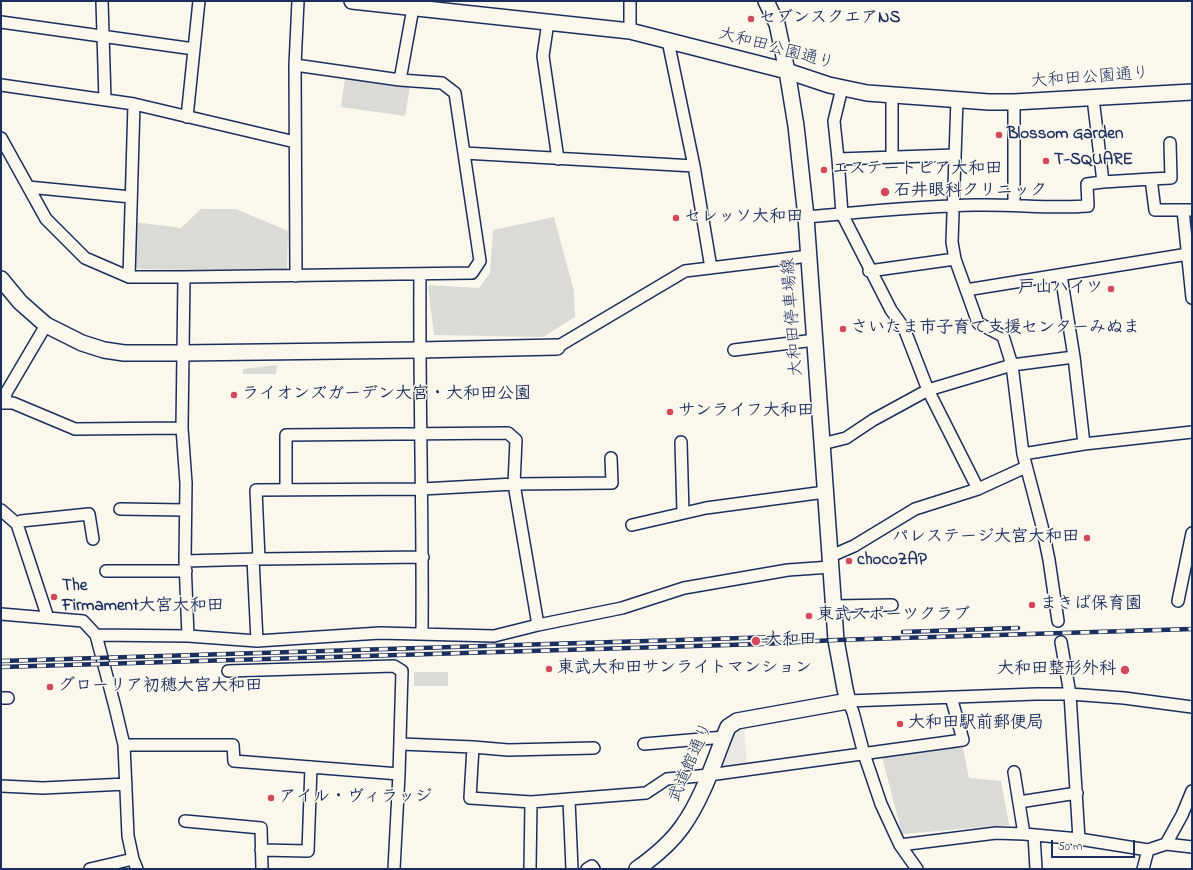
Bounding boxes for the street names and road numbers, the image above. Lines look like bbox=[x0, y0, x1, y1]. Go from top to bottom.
street label: 大和田公園通り bbox=[716, 25, 836, 75]
street label: 大和田公園通り bbox=[1030, 65, 1150, 93]
street label: 大和田停車場線 bbox=[780, 257, 808, 377]
street label: 武道館通り bbox=[665, 720, 719, 806]

